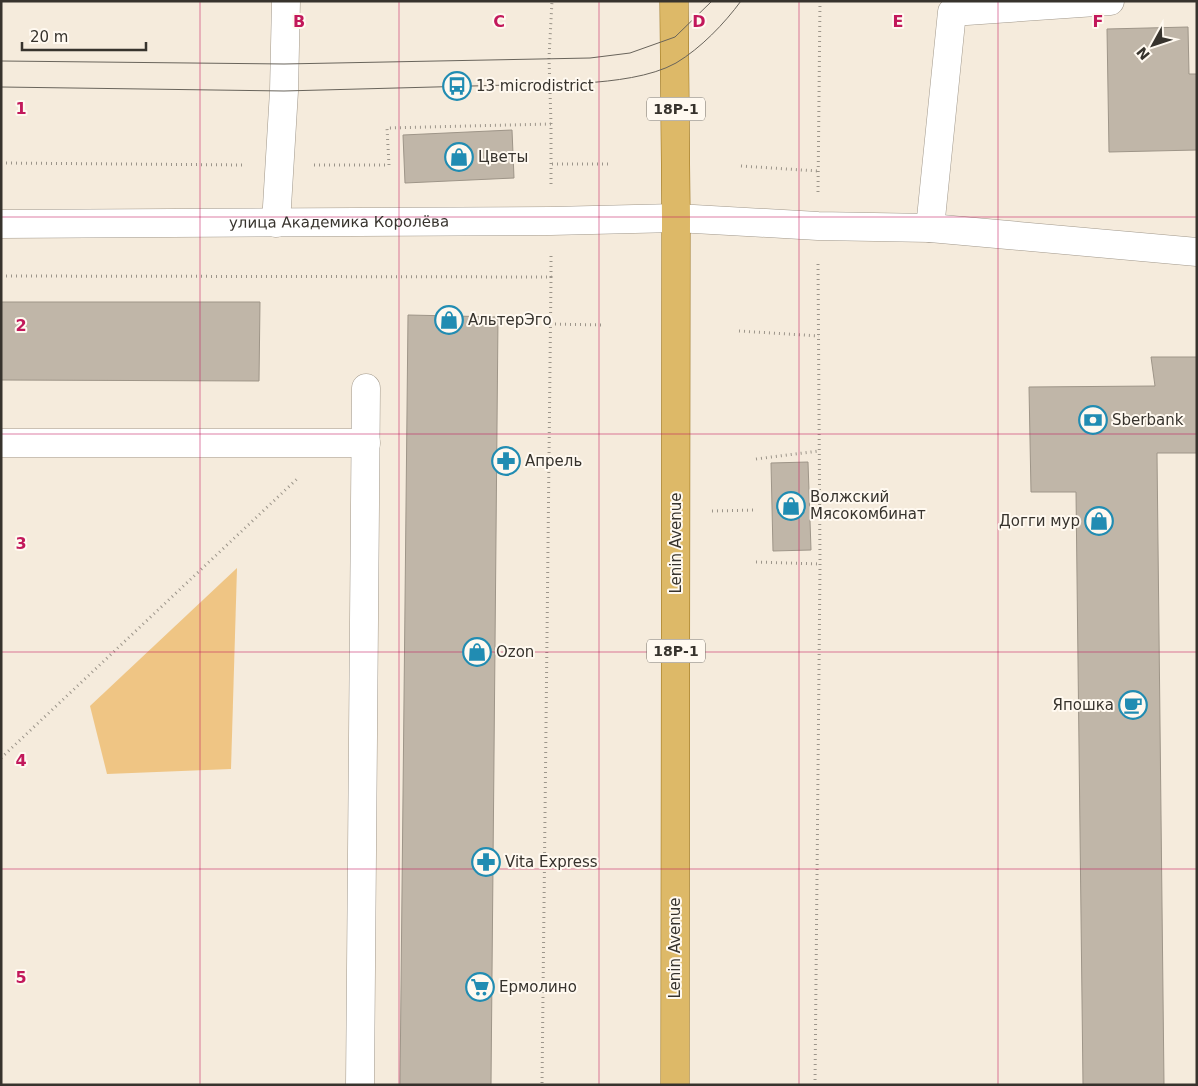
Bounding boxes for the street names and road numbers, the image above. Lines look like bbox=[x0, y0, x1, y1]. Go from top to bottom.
road number: 18Р-1 bbox=[647, 98, 705, 120]
street label: улица Академика Королёва bbox=[229, 213, 449, 232]
street label: Lenin Avenue bbox=[667, 492, 685, 594]
road number: 18Р-1 bbox=[647, 640, 705, 662]
street label: Lenin Avenue bbox=[666, 897, 684, 999]

